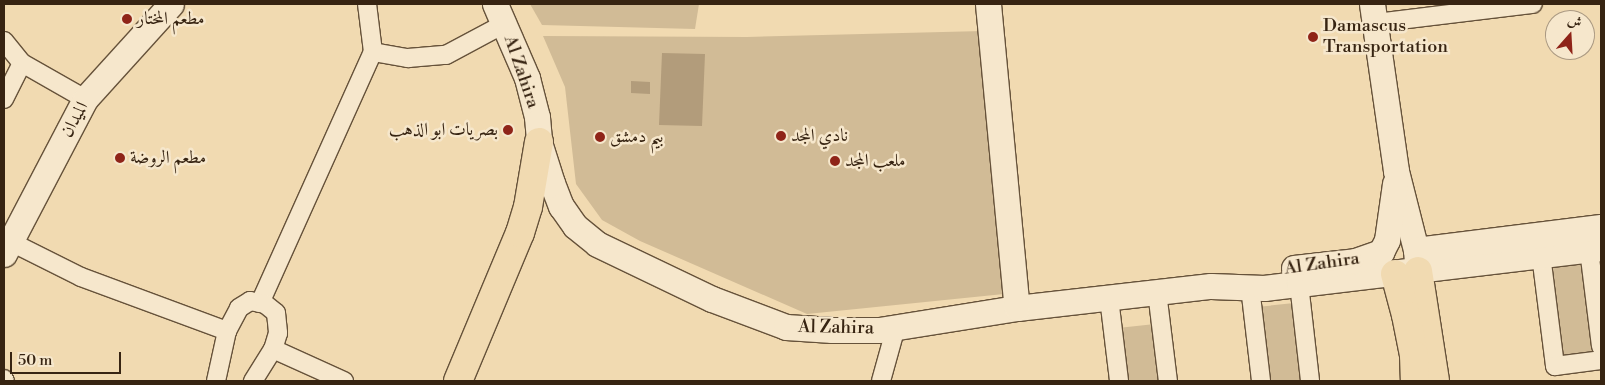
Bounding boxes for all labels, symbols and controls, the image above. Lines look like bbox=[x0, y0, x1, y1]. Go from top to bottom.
place label: مطعم المختار bbox=[137, 8, 205, 30]
north arrow bbox=[1545, 10, 1595, 60]
text: ش bbox=[1565, 11, 1584, 33]
marker: مطعم المختار bbox=[121, 13, 133, 25]
place label: Damascus Transportation bbox=[1323, 16, 1448, 58]
marker: Damascus Transportation bbox=[1307, 31, 1319, 43]
street label: Al Zahira bbox=[498, 33, 544, 111]
street label: الميدان bbox=[56, 98, 94, 142]
place label: بصريات ابو الذهب bbox=[389, 119, 498, 141]
marker: بصريات ابو الذهب bbox=[502, 124, 514, 136]
place label: نادي المجد bbox=[791, 125, 848, 147]
place label: بيم دمشق bbox=[610, 126, 663, 148]
marker: نادي المجد bbox=[775, 130, 787, 142]
marker: بيم دمشق bbox=[594, 131, 606, 143]
place label: مطعم الروضة bbox=[130, 147, 206, 169]
place label: ملعب المجد bbox=[845, 150, 906, 172]
marker: مطعم الروضة bbox=[114, 152, 126, 164]
marker: ملعب المجد bbox=[829, 155, 841, 167]
street label: Al Zahira bbox=[1283, 248, 1361, 280]
street label: Al Zahira bbox=[798, 317, 874, 339]
scale bar bbox=[12, 342, 124, 374]
text: 50 m bbox=[18, 351, 52, 370]

